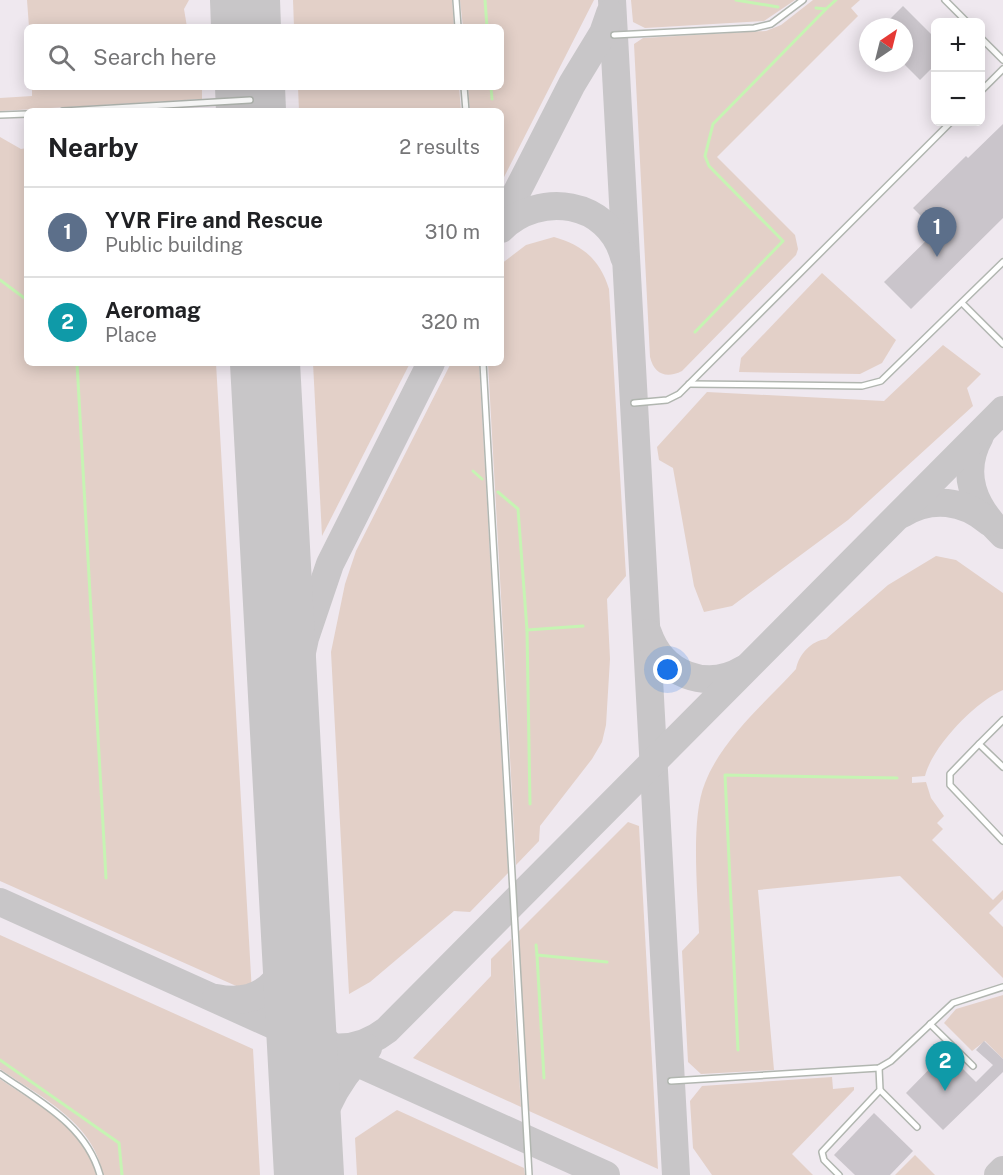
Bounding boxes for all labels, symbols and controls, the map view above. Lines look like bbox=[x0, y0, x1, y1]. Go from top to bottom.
north arrow bbox=[859, 18, 913, 72]
map controls bbox=[931, 18, 985, 126]
button: + bbox=[931, 18, 985, 72]
search box bbox=[24, 24, 504, 90]
icon: search bbox=[45, 41, 78, 74]
text: Search here bbox=[93, 44, 217, 70]
button: − bbox=[931, 72, 985, 126]
text: Nearby bbox=[48, 132, 138, 163]
text: 2 results bbox=[399, 135, 480, 159]
text: YVR Fire and Rescue bbox=[105, 207, 323, 233]
pin: 1 bbox=[918, 208, 956, 257]
text: 1 bbox=[63, 220, 72, 244]
text: 310 m bbox=[425, 220, 480, 244]
text: Public building bbox=[105, 233, 243, 257]
text: Aeromag bbox=[105, 297, 201, 323]
text: 2 bbox=[61, 310, 74, 334]
text: 320 m bbox=[421, 310, 480, 334]
text: Place bbox=[105, 323, 157, 347]
your location bbox=[653, 655, 682, 684]
pin: 2 bbox=[926, 1042, 964, 1091]

